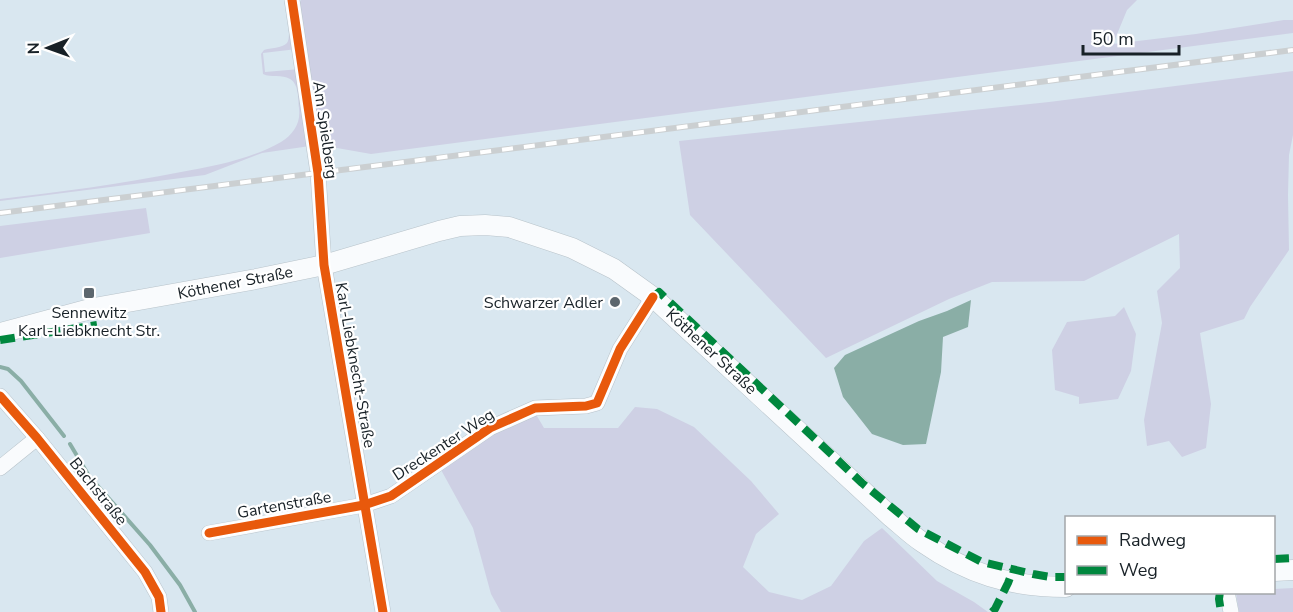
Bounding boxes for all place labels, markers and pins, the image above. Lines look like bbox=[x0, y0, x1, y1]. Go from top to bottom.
marker: Sennewitz Karl-Liebknecht Str. bbox=[82, 286, 96, 300]
place label: Schwarzer Adler bbox=[484, 292, 603, 314]
marker: Schwarzer Adler bbox=[608, 295, 622, 309]
place label: Sennewitz Karl-Liebknecht Str. bbox=[18, 302, 160, 342]

